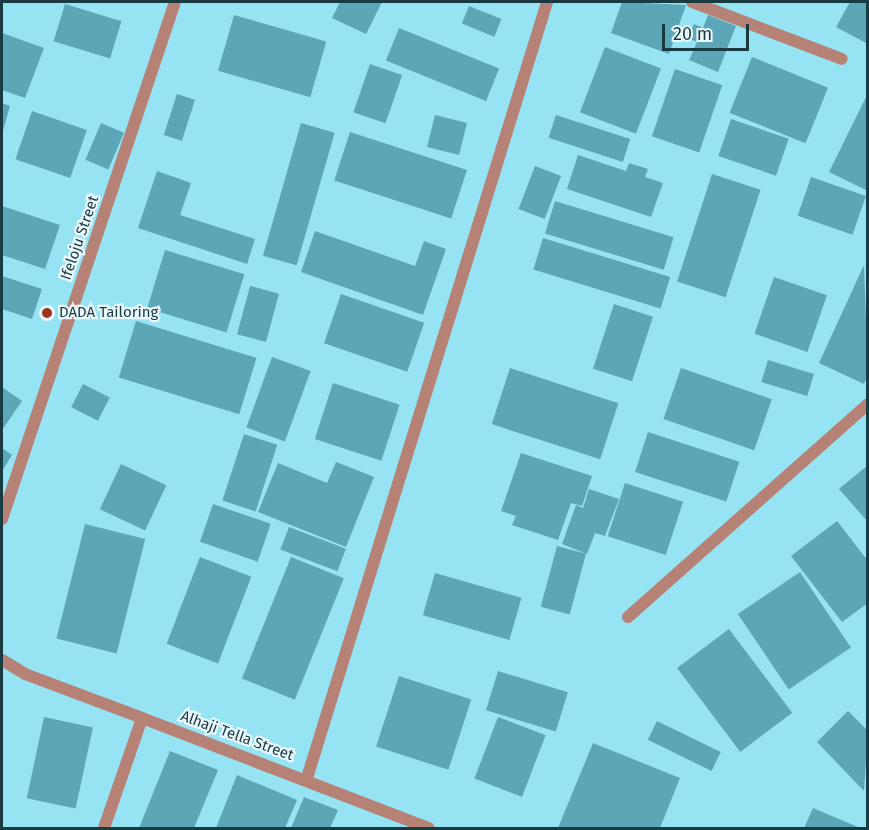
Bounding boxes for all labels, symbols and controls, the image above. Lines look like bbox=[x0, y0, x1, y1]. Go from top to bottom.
scale bar bbox=[665, 12, 752, 50]
text: 20 m bbox=[673, 23, 712, 45]
street label: Ifeloju Street bbox=[57, 193, 103, 283]
place label: DADA Tailoring bbox=[59, 304, 158, 322]
marker: DADA Tailoring bbox=[40, 306, 54, 320]
street label: Alhaji Tella Street bbox=[178, 707, 296, 765]

